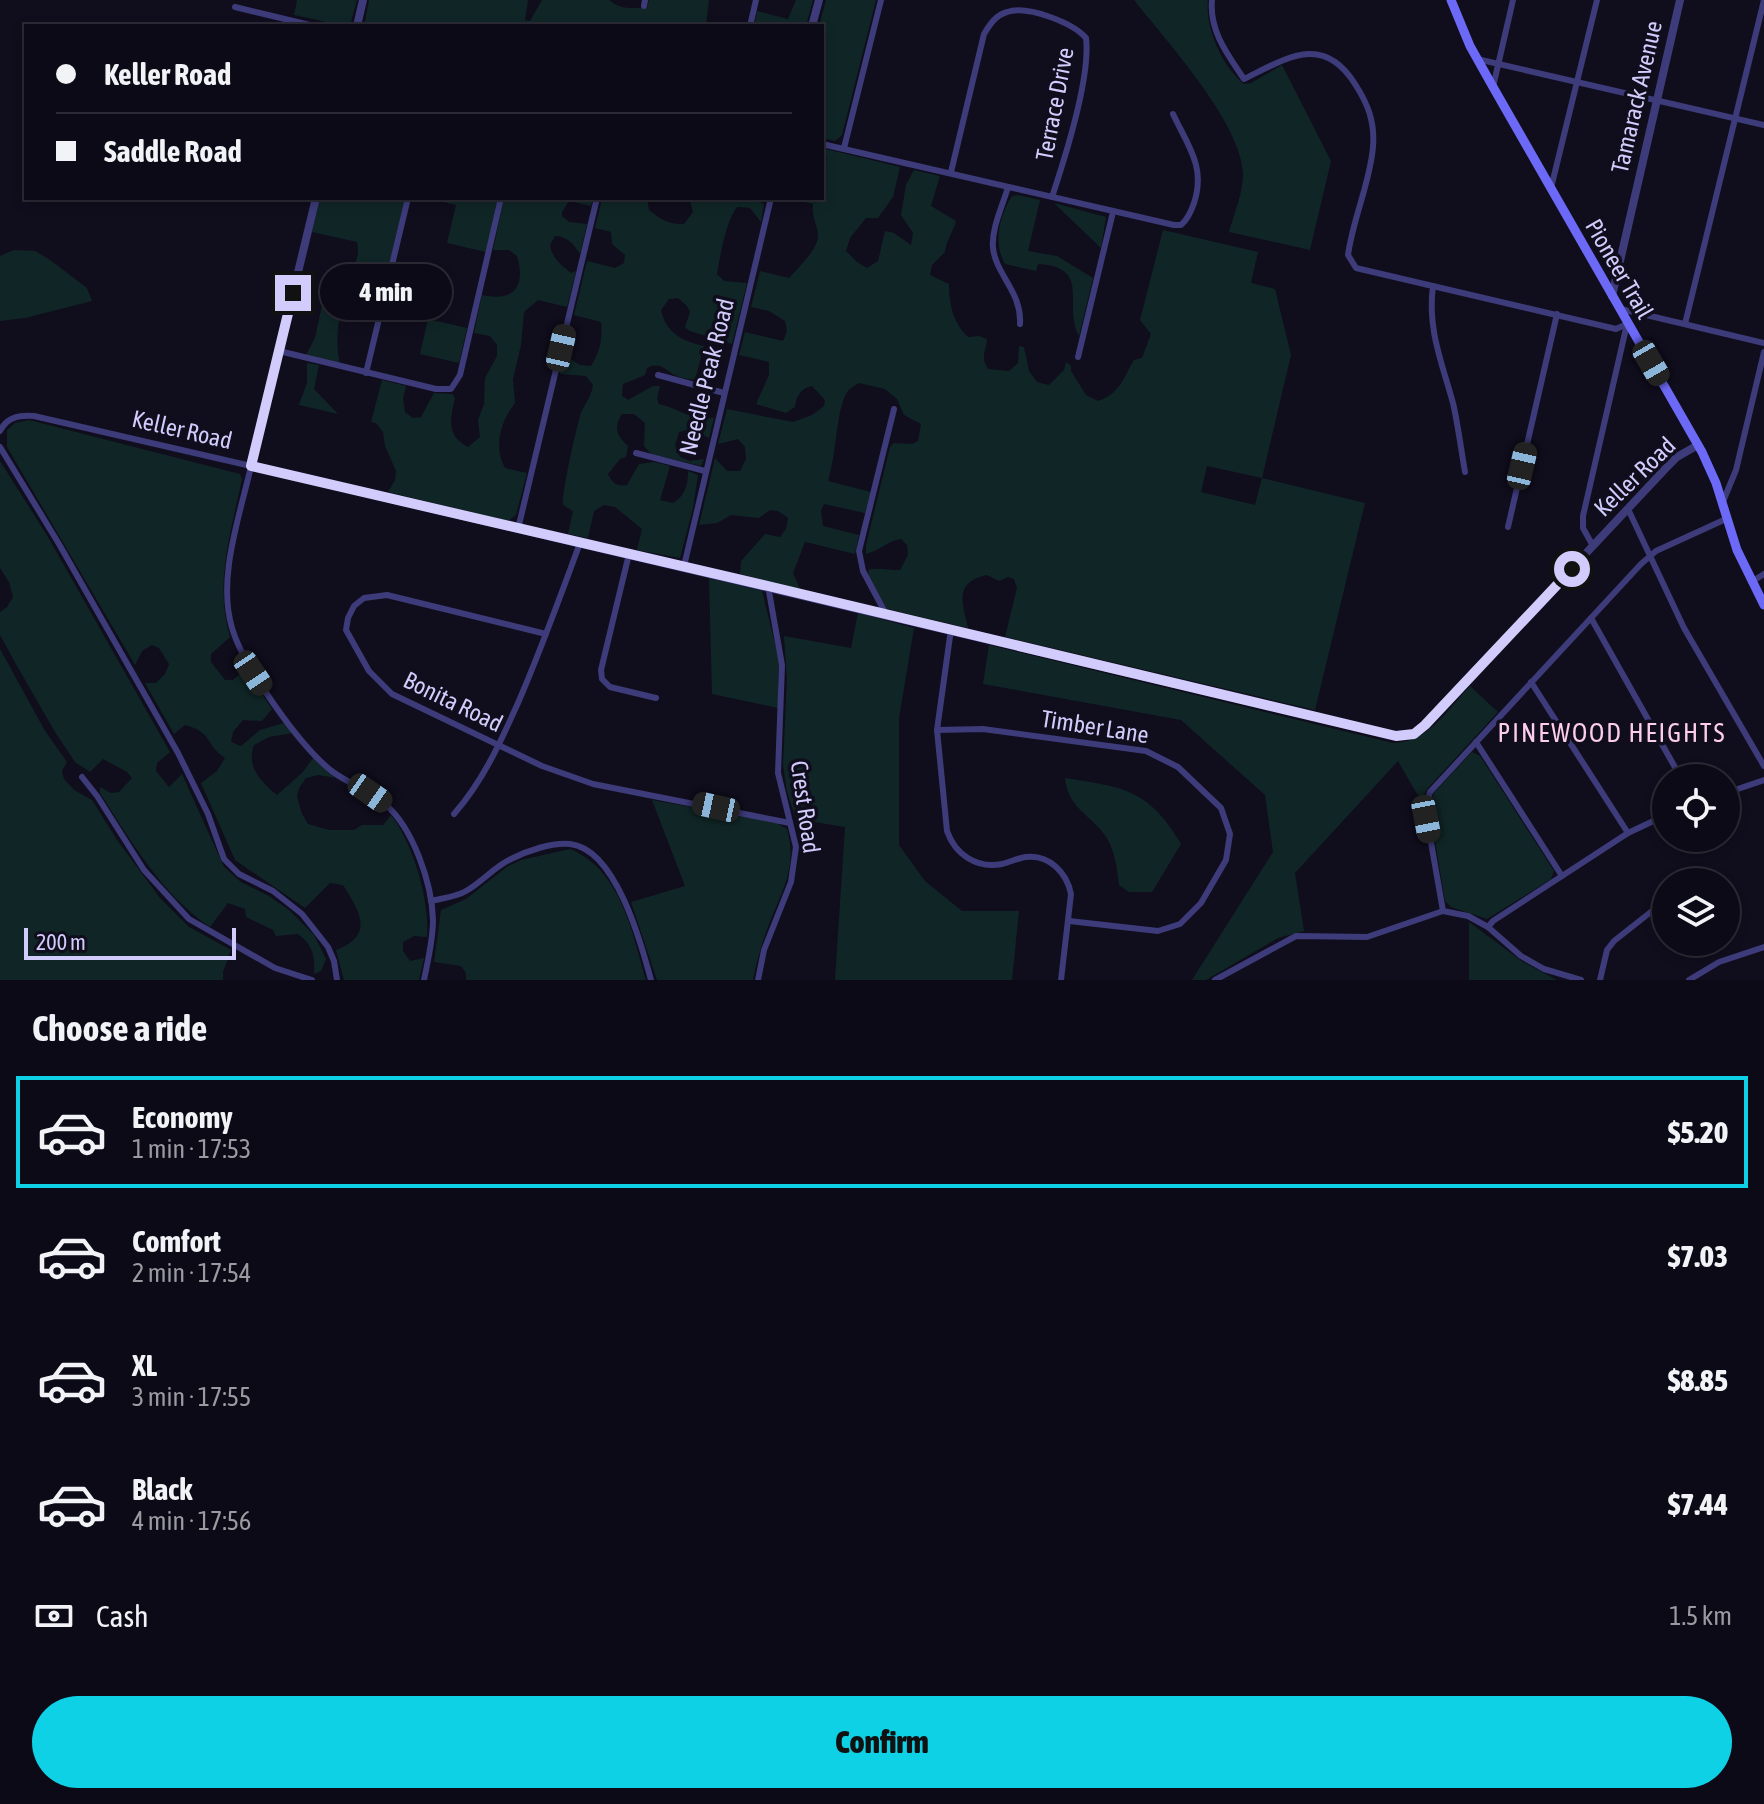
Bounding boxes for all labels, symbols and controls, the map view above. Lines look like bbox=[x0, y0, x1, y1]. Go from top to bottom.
street label: Tamarack Avenue bbox=[1606, 18, 1667, 176]
street label: Terrace Drive bbox=[1030, 45, 1079, 163]
text: Keller Road bbox=[104, 57, 231, 91]
text: Saddle Road bbox=[104, 134, 242, 168]
street label: Pioneer Trail bbox=[1580, 214, 1659, 324]
callout: 4 min bbox=[321, 265, 453, 321]
route end bbox=[275, 275, 311, 311]
text: 4 min bbox=[359, 277, 413, 307]
street label: Needle Peak Road bbox=[674, 296, 739, 458]
car bbox=[544, 322, 578, 374]
car bbox=[1629, 336, 1673, 390]
street label: Keller Road bbox=[130, 405, 235, 454]
street label: Keller Road bbox=[1589, 432, 1681, 522]
car bbox=[1505, 440, 1539, 492]
route start bbox=[1554, 551, 1590, 587]
car bbox=[230, 646, 276, 700]
street label: Bonita Road bbox=[399, 666, 507, 737]
street label: Timber Lane bbox=[1039, 705, 1151, 748]
district label: PINEWOOD HEIGHTS bbox=[1498, 718, 1726, 748]
street label: Crest Road bbox=[786, 759, 825, 855]
map controls bbox=[1652, 764, 1740, 956]
button: locate bbox=[1652, 764, 1740, 852]
car bbox=[343, 769, 397, 817]
car bbox=[690, 790, 742, 824]
car bbox=[1410, 793, 1442, 845]
button: layers bbox=[1652, 868, 1740, 956]
scale bar bbox=[24, 924, 236, 960]
text: 200 m bbox=[36, 929, 86, 955]
text: Choose a ride bbox=[32, 1007, 207, 1049]
icon: car bbox=[36, 1096, 108, 1168]
text: Economy bbox=[132, 1100, 233, 1134]
text: $5.20 bbox=[1668, 1115, 1728, 1149]
text: 1 min · 17:53 bbox=[132, 1134, 251, 1164]
icon: car bbox=[36, 1220, 108, 1292]
text: Comfort bbox=[132, 1224, 221, 1258]
text: $7.03 bbox=[1668, 1239, 1728, 1273]
text: 2 min · 17:54 bbox=[132, 1258, 251, 1288]
icon: car bbox=[36, 1344, 108, 1416]
text: XL bbox=[132, 1348, 157, 1382]
text: $8.85 bbox=[1668, 1363, 1728, 1397]
text: 3 min · 17:55 bbox=[132, 1382, 251, 1412]
icon: car bbox=[36, 1468, 108, 1540]
text: Black bbox=[132, 1472, 192, 1506]
text: $7.44 bbox=[1668, 1487, 1728, 1521]
text: 4 min · 17:56 bbox=[132, 1506, 251, 1536]
icon: cash bbox=[32, 1594, 76, 1638]
text: Cash bbox=[96, 1599, 149, 1633]
text: 1.5 km bbox=[1669, 1601, 1732, 1631]
button: Confirm bbox=[32, 1696, 1732, 1788]

